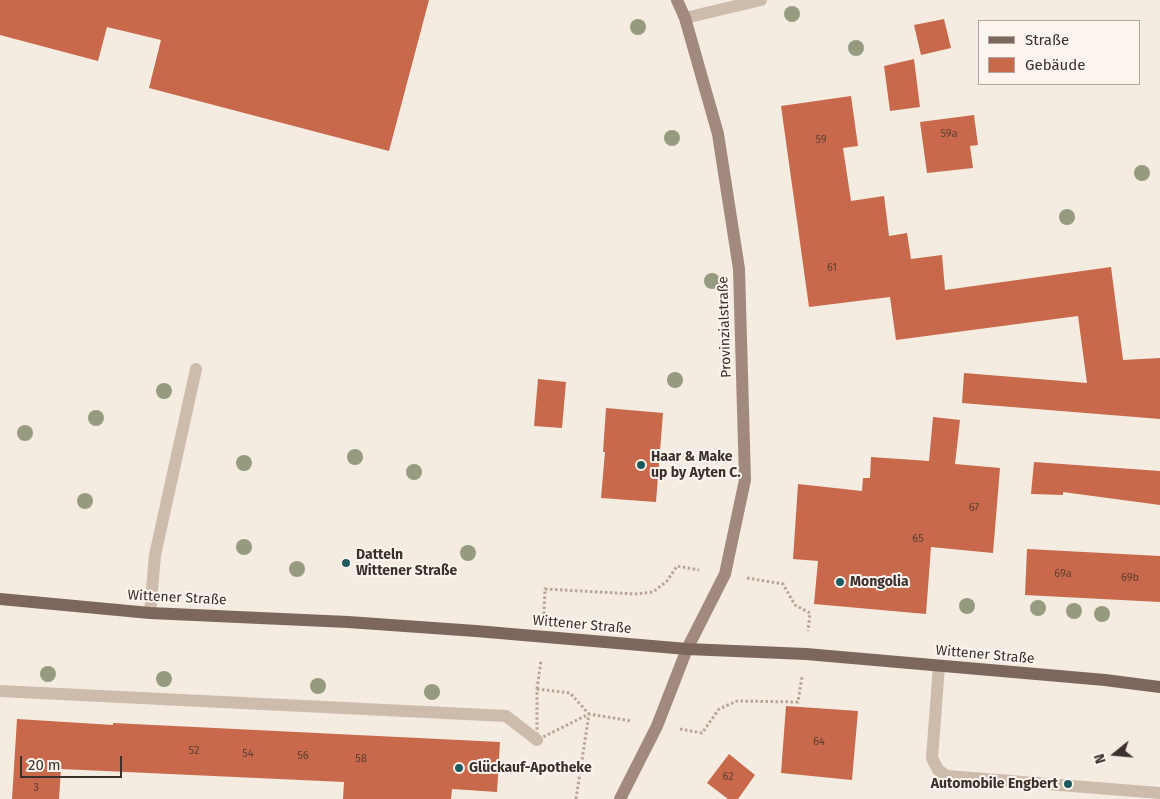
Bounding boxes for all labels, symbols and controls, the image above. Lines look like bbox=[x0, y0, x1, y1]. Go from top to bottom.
legend bbox=[978, 20, 1140, 85]
text: Straße bbox=[1025, 31, 1069, 49]
text: Gebäude bbox=[1025, 56, 1085, 74]
house number: 59a bbox=[941, 127, 957, 141]
house number: 59 bbox=[815, 133, 827, 147]
house number: 61 bbox=[827, 261, 837, 275]
street label: Provinzialstraße bbox=[715, 276, 735, 378]
place label: Haar & Make up by Ayten C. bbox=[651, 449, 741, 482]
marker: Haar & Make up by Ayten C. bbox=[635, 459, 647, 471]
house number: 67 bbox=[969, 501, 979, 515]
house number: 65 bbox=[912, 532, 924, 546]
place label: Datteln Wittener Straße bbox=[356, 547, 457, 580]
marker: Datteln Wittener Straße bbox=[340, 557, 352, 569]
house number: 69a bbox=[1054, 567, 1072, 581]
house number: 69b bbox=[1121, 571, 1139, 585]
place label: Mongolia bbox=[850, 574, 909, 590]
marker: Mongolia bbox=[834, 576, 846, 588]
street label: Wittener Straße bbox=[127, 587, 227, 609]
street label: Wittener Straße bbox=[532, 612, 632, 638]
street label: Wittener Straße bbox=[935, 642, 1035, 668]
north arrow bbox=[1090, 729, 1140, 779]
house number: 64 bbox=[813, 735, 825, 749]
house number: 52 bbox=[189, 744, 199, 758]
scale bar bbox=[22, 746, 125, 778]
house number: 54 bbox=[242, 747, 254, 761]
house number: 56 bbox=[297, 749, 309, 763]
house number: 58 bbox=[355, 752, 367, 766]
text: N bbox=[1091, 752, 1110, 765]
text: 20 m bbox=[28, 756, 61, 774]
place label: Glückauf-Apotheke bbox=[469, 760, 592, 776]
marker: Glückauf-Apotheke bbox=[453, 762, 465, 774]
house number: 62 bbox=[722, 770, 734, 784]
place label: Automobile Engbert bbox=[931, 776, 1058, 792]
marker: Automobile Engbert bbox=[1062, 778, 1074, 790]
house number: 3 bbox=[33, 781, 39, 795]

